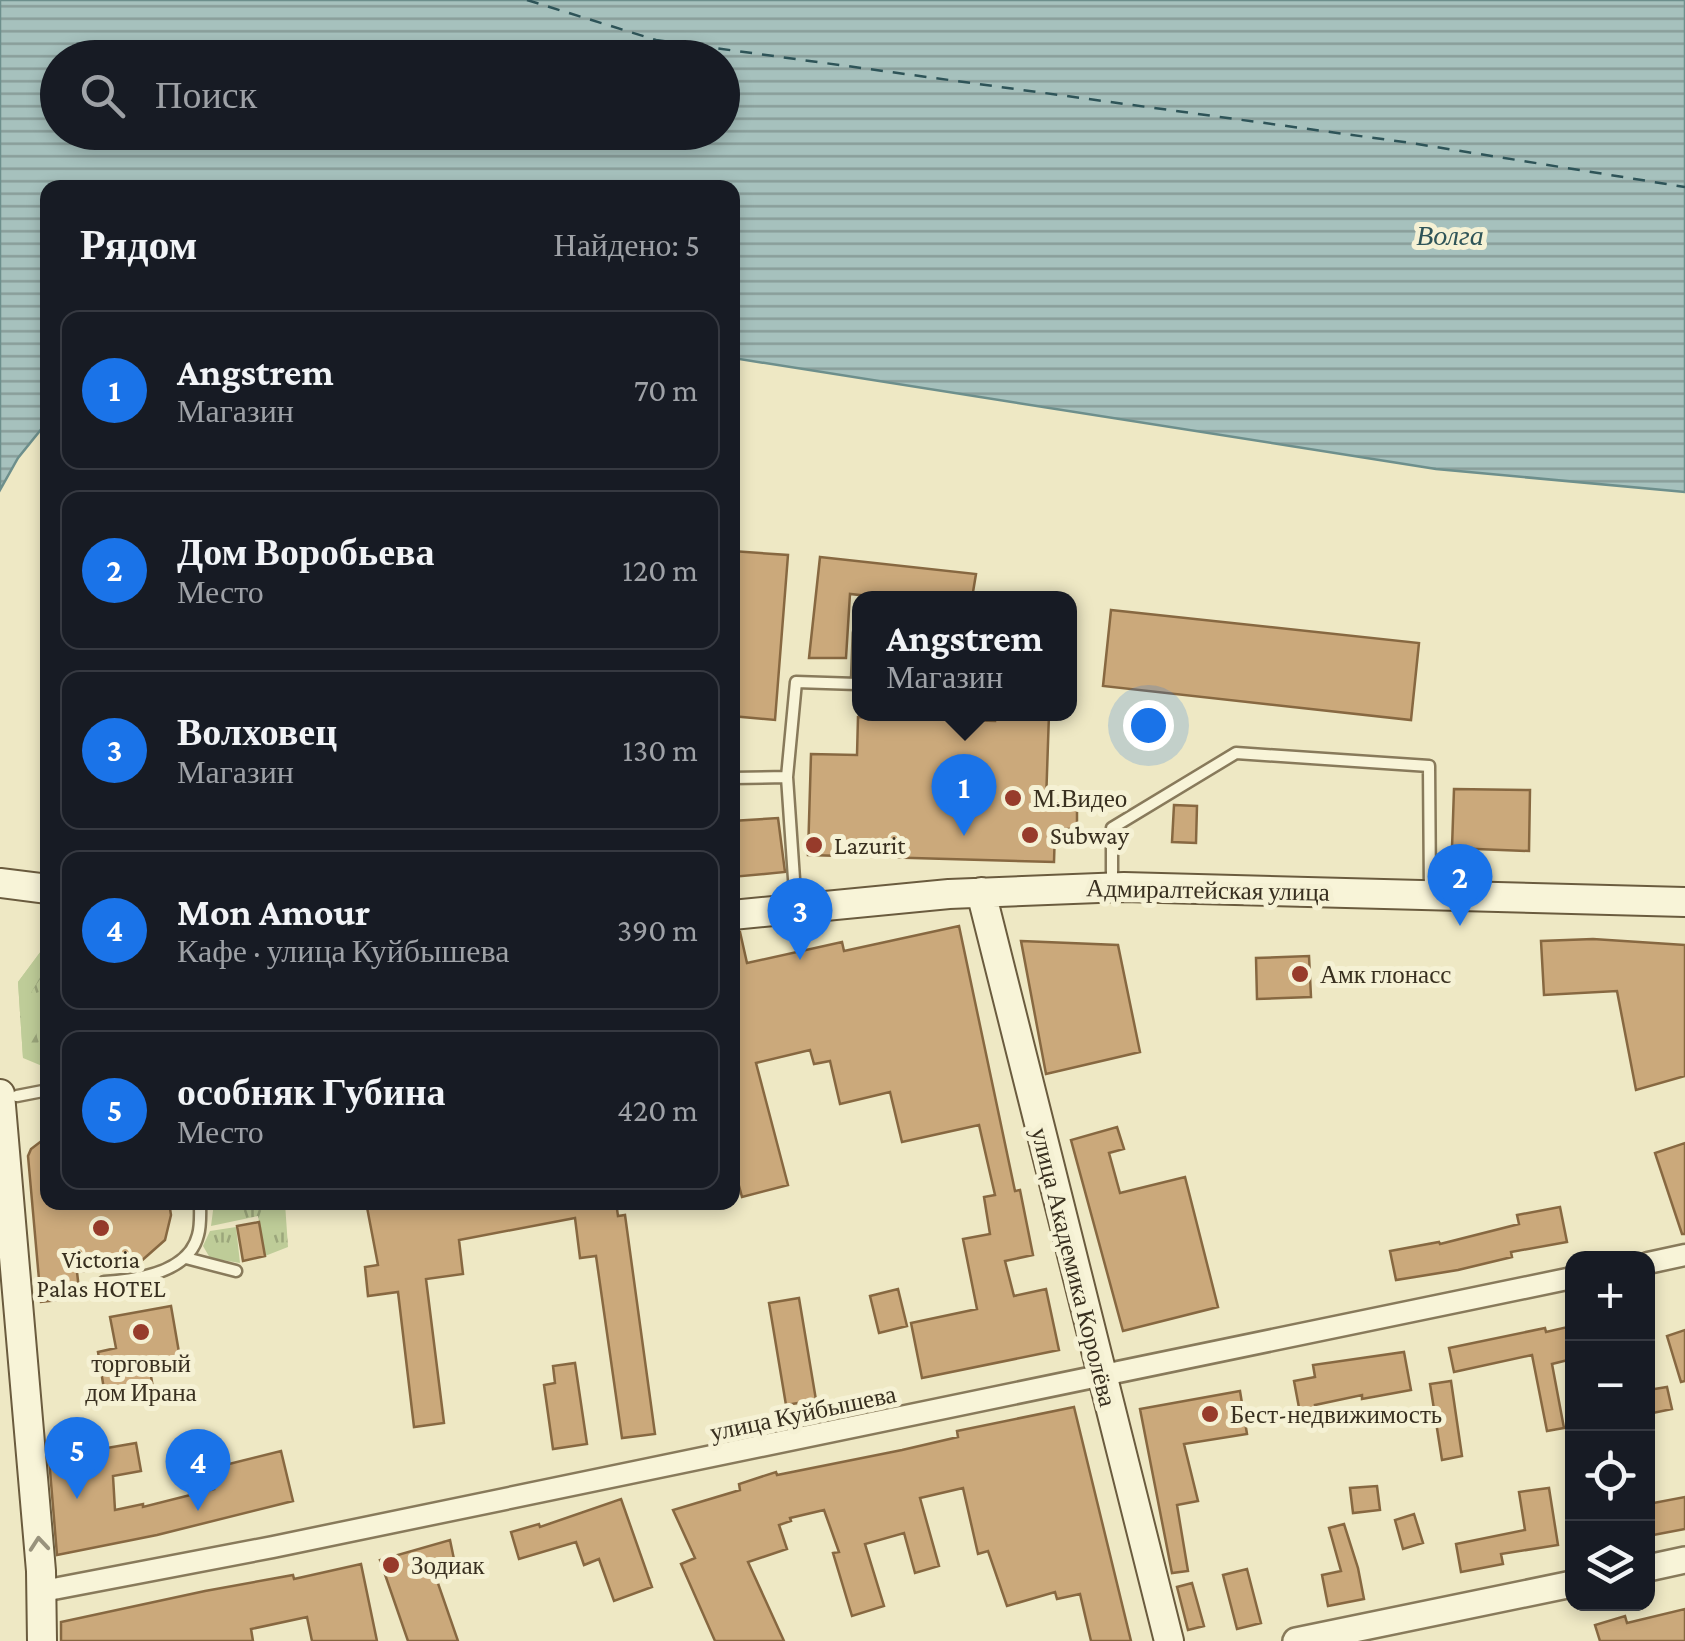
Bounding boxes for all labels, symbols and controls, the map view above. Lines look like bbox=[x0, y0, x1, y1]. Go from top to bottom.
search box bbox=[40, 40, 740, 150]
icon: search bbox=[75, 68, 130, 123]
text: Поиск bbox=[155, 74, 257, 116]
water label: Волга bbox=[1416, 220, 1484, 251]
text: Рядом bbox=[80, 221, 197, 268]
text: Найдено: 5 bbox=[554, 227, 700, 263]
text: Angstrem bbox=[177, 351, 334, 393]
text: 1 bbox=[109, 372, 120, 408]
text: 70 m bbox=[634, 372, 698, 408]
text: Магазин bbox=[177, 393, 294, 429]
text: Дом Воробьева bbox=[177, 531, 435, 573]
text: 2 bbox=[106, 552, 123, 588]
text: 120 m bbox=[622, 552, 698, 588]
text: Место bbox=[177, 574, 264, 610]
popup bbox=[852, 591, 1077, 721]
text: Angstrem bbox=[886, 617, 1043, 659]
text: Магазин bbox=[886, 659, 1003, 695]
your location bbox=[1123, 700, 1174, 751]
text: Волховец bbox=[177, 711, 337, 753]
text: 3 bbox=[107, 732, 122, 768]
text: 130 m bbox=[622, 732, 698, 768]
text: Магазин bbox=[177, 754, 294, 790]
pin: 1 bbox=[932, 754, 996, 836]
place label: М.Видео bbox=[1033, 785, 1127, 812]
marker: М.Видео bbox=[1002, 787, 1024, 809]
place label: Subway bbox=[1050, 822, 1129, 850]
marker: Subway bbox=[1019, 824, 1041, 846]
place label: Lazurit bbox=[834, 832, 906, 859]
marker: Lazurit bbox=[803, 834, 825, 856]
pin: 2 bbox=[1428, 844, 1492, 926]
street label: Адмиралтейская улица bbox=[1086, 874, 1330, 906]
pin: 3 bbox=[768, 878, 832, 960]
text: Mon Amour bbox=[177, 891, 370, 933]
text: 4 bbox=[106, 912, 123, 948]
text: 390 m bbox=[617, 912, 698, 948]
text: Кафе · улица Куйбышева bbox=[177, 933, 509, 969]
place label: Амк глонасс bbox=[1320, 961, 1451, 988]
marker: Амк глонасс bbox=[1289, 963, 1311, 985]
text: особняк Губина bbox=[177, 1071, 446, 1113]
text: 5 bbox=[107, 1092, 122, 1128]
text: 420 m bbox=[617, 1092, 698, 1128]
text: Место bbox=[177, 1114, 264, 1150]
street label: улица Академика Королёва bbox=[1026, 1125, 1122, 1409]
marker: Victoria Palas HOTEL bbox=[90, 1217, 112, 1239]
place label: Victoria Palas HOTEL bbox=[37, 1246, 166, 1302]
map controls bbox=[1565, 1251, 1655, 1611]
button: + bbox=[1565, 1251, 1655, 1341]
marker: торговый дом Ирана bbox=[130, 1321, 152, 1343]
button: − bbox=[1565, 1341, 1655, 1431]
place label: торговый дом Ирана bbox=[85, 1350, 197, 1406]
street label: улица Куйбышева bbox=[707, 1380, 899, 1446]
place label: Бест-недвижимость bbox=[1230, 1401, 1442, 1428]
marker: Бест-недвижимость bbox=[1199, 1403, 1221, 1425]
pin: 5 bbox=[44, 1416, 110, 1499]
pin: 4 bbox=[166, 1428, 230, 1511]
button: locate bbox=[1565, 1431, 1655, 1521]
button: layers bbox=[1565, 1521, 1655, 1611]
one-way arrow bbox=[28, 1535, 50, 1551]
place label: Зодиак bbox=[411, 1552, 485, 1579]
marker: Зодиак bbox=[380, 1554, 402, 1576]

